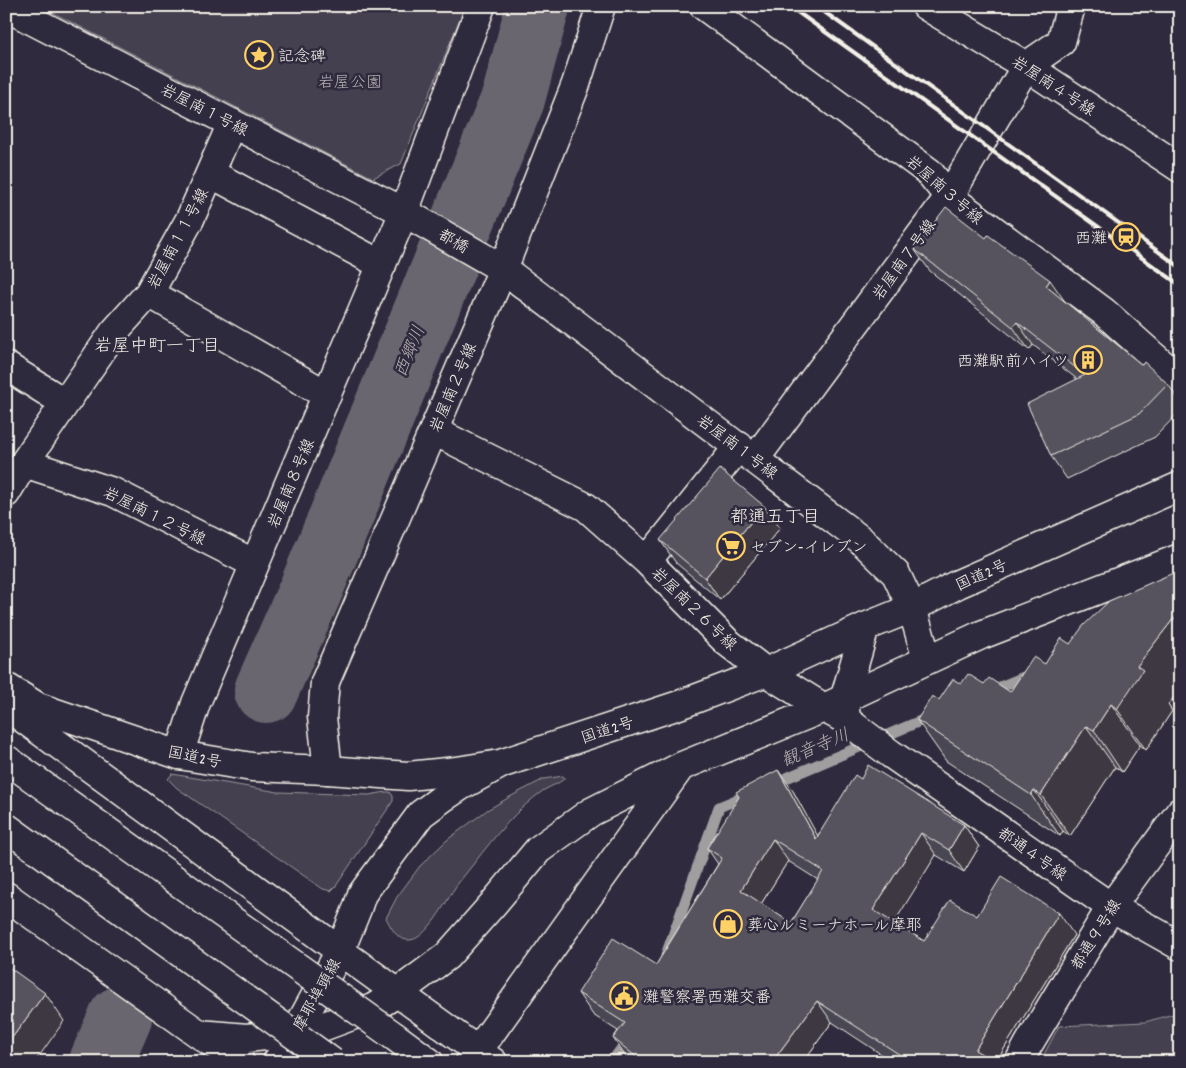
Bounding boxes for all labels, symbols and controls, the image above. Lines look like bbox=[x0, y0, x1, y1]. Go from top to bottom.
place icon: 記念碑 bbox=[244, 40, 274, 70]
place label: 記念碑 bbox=[278, 46, 326, 69]
street label: 岩屋南４号線 bbox=[1006, 51, 1099, 123]
park label: 岩屋公園 bbox=[318, 72, 382, 95]
street label: 岩屋南１号線 bbox=[156, 79, 252, 143]
street label: 岩屋南３号線 bbox=[900, 151, 987, 231]
street label: 岩屋南１１号線 bbox=[143, 184, 216, 294]
street label: 岩屋南７号線 bbox=[868, 215, 943, 306]
station icon: 西灘 bbox=[1111, 222, 1141, 252]
street label: 都橋 bbox=[433, 224, 472, 260]
place label: 西灘 bbox=[1075, 228, 1107, 251]
water label: 西郷川 bbox=[390, 322, 433, 382]
district label: 岩屋中町一丁目 bbox=[94, 335, 220, 360]
street label: 岩屋南２号線 bbox=[425, 339, 484, 437]
building icon: 西灘駅前ハイツ bbox=[1073, 345, 1103, 375]
place label: 西灘駅前ハイツ bbox=[957, 351, 1069, 374]
street label: 岩屋南１号線 bbox=[691, 410, 782, 486]
street label: 岩屋南８号線 bbox=[263, 435, 322, 533]
street label: 岩屋南１２号線 bbox=[99, 482, 209, 552]
district label: 都通五丁目 bbox=[730, 506, 820, 531]
supermarket icon: セブン-イレブン bbox=[716, 531, 746, 561]
place label: セブン-イレブン bbox=[750, 537, 867, 560]
street label: 国道2号 bbox=[952, 555, 1012, 598]
street label: 岩屋南２６号線 bbox=[645, 563, 742, 657]
street label: 国道2号 bbox=[578, 712, 637, 751]
water label: 観音寺川 bbox=[778, 724, 854, 775]
street label: 国道2号 bbox=[165, 741, 224, 775]
street label: 都通４号線 bbox=[992, 823, 1071, 887]
street label: 都通９号線 bbox=[1066, 895, 1128, 975]
shop icon: 葬心ルミーナホール摩耶 bbox=[713, 909, 743, 939]
place label: 葬心ルミーナホール摩耶 bbox=[747, 915, 922, 938]
street label: 摩耶埠頭線 bbox=[289, 955, 348, 1036]
public building icon: 灘警察署西灘交番 bbox=[609, 981, 639, 1011]
place label: 灘警察署西灘交番 bbox=[643, 987, 771, 1010]

